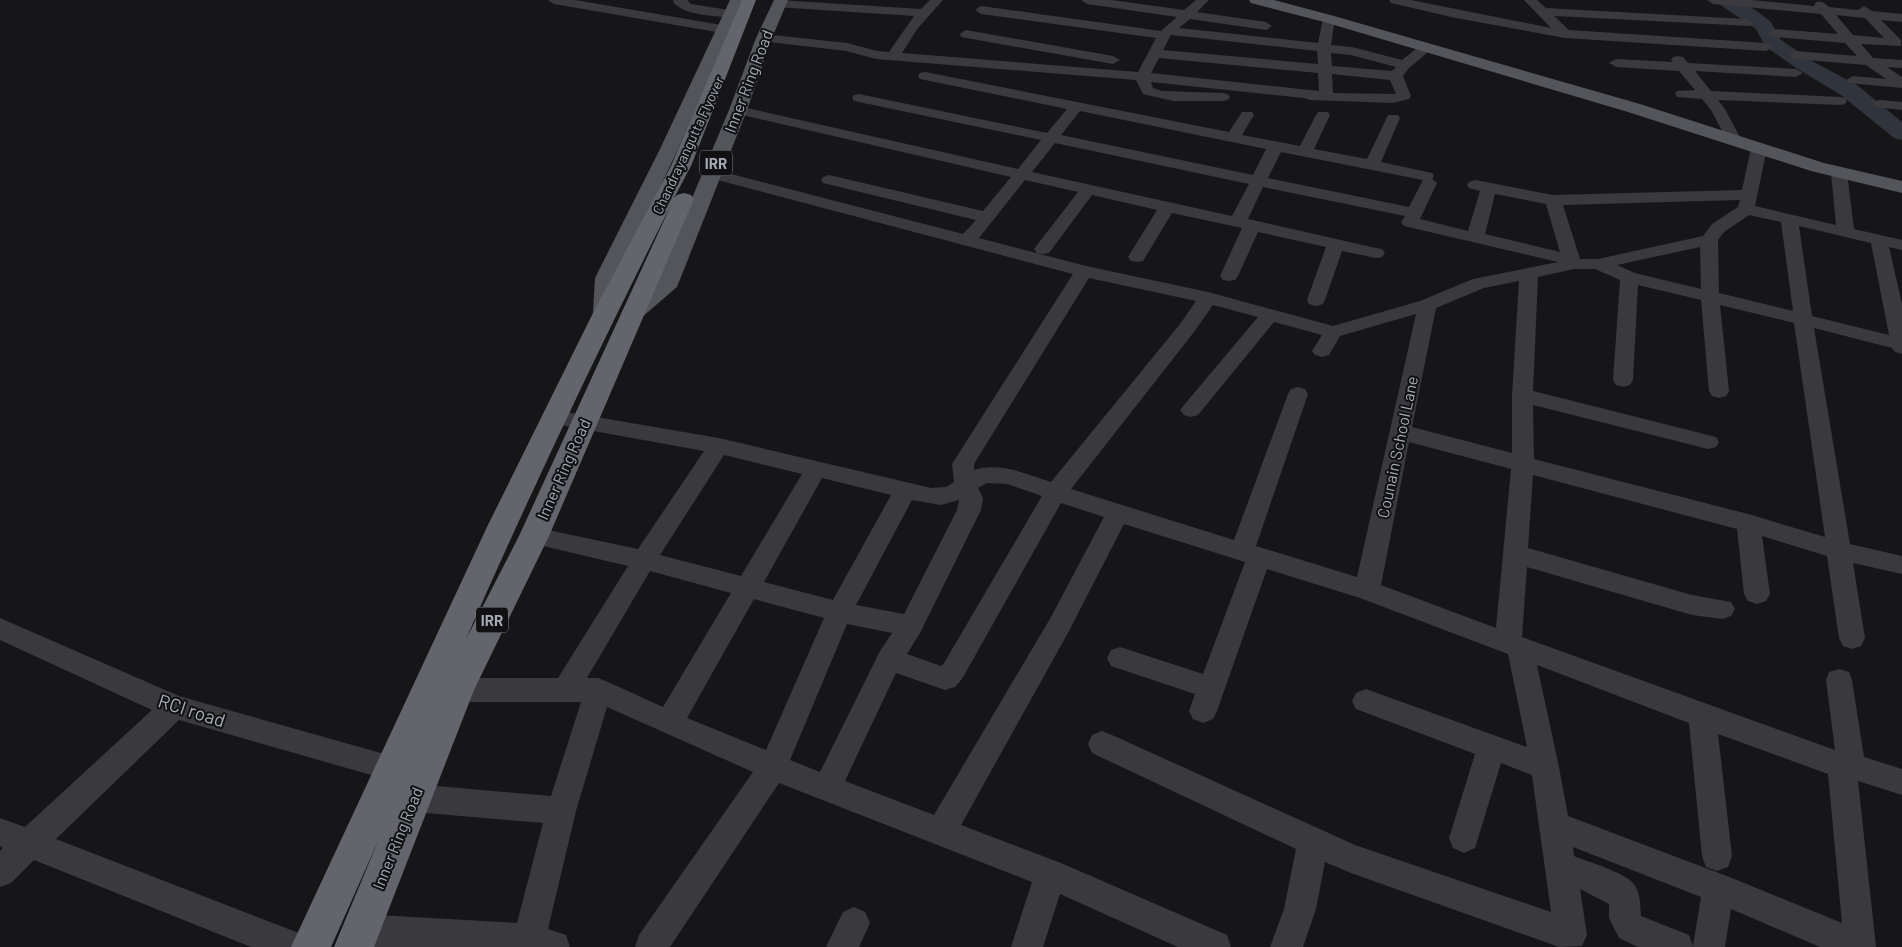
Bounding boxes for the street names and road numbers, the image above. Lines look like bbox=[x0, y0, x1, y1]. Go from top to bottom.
street label: Inner Ring Road bbox=[720, 27, 776, 135]
street label: Chandrayangutta Flyover bbox=[649, 73, 727, 217]
road number: IRR bbox=[700, 150, 732, 176]
street label: Counain School Lane bbox=[1373, 374, 1421, 520]
street label: Inner Ring Road bbox=[532, 416, 594, 522]
road number: IRR bbox=[476, 608, 508, 632]
street label: RCI road bbox=[156, 688, 228, 732]
street label: Inner Ring Road bbox=[368, 784, 426, 892]

